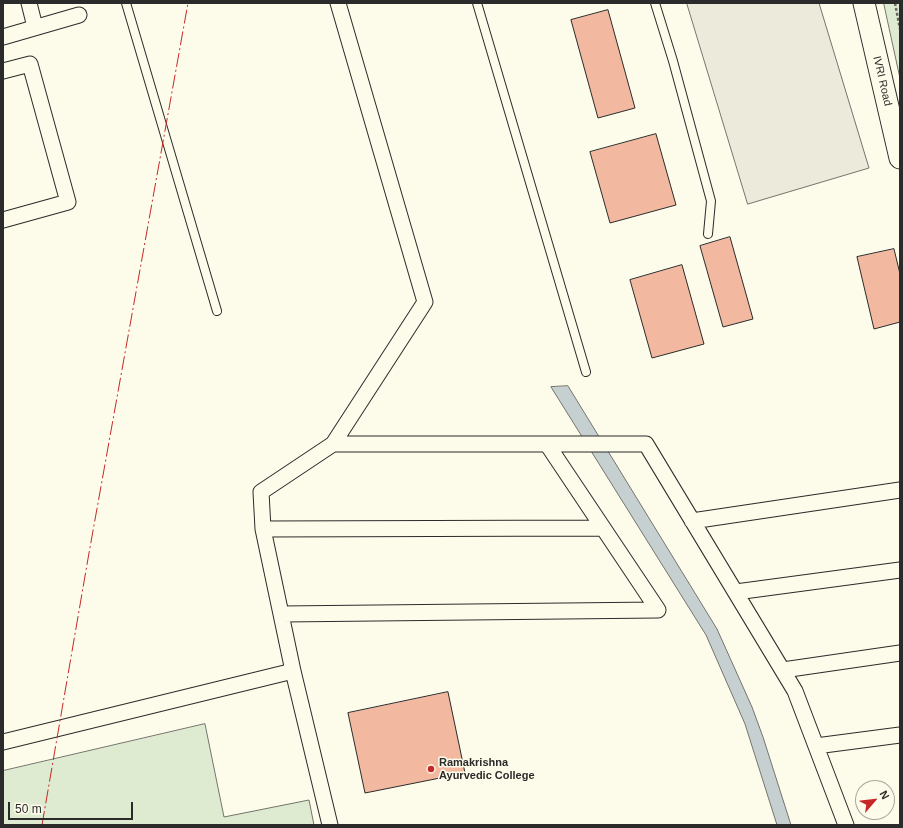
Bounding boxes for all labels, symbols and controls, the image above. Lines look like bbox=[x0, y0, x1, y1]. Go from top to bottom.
street label: IVRI Road bbox=[870, 55, 894, 107]
place label: Ramakrishna Ayurvedic College bbox=[439, 756, 535, 782]
marker: Ramakrishna Ayurvedic College bbox=[426, 764, 436, 774]
north arrow bbox=[855, 780, 895, 820]
text: N bbox=[878, 789, 892, 801]
scale bar bbox=[10, 794, 135, 820]
text: 50 m bbox=[15, 802, 42, 816]

